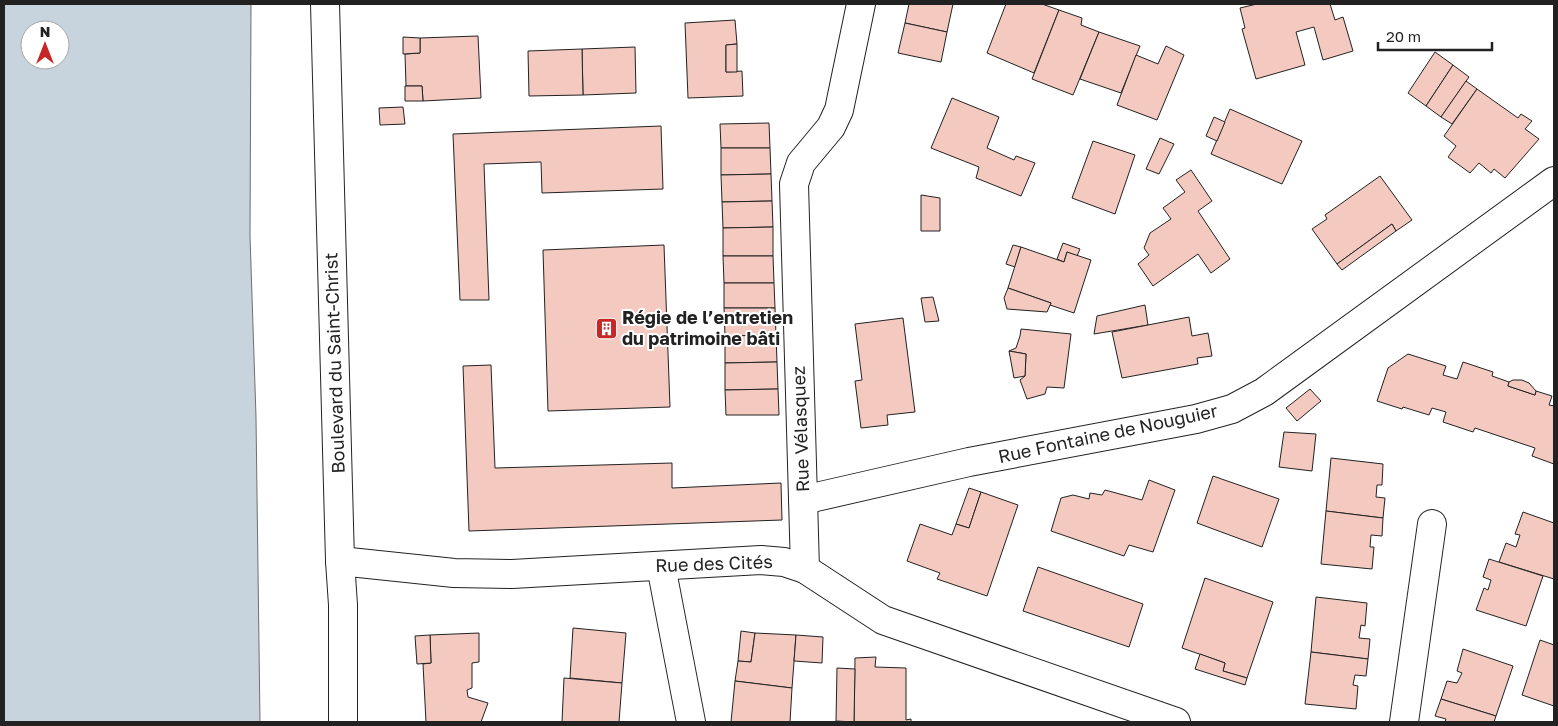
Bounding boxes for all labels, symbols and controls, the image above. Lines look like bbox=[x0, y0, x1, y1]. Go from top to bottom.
north arrow bbox=[20, 20, 70, 70]
scale bar bbox=[1378, 20, 1492, 52]
text: N bbox=[40, 23, 50, 40]
text: 20 m bbox=[1386, 27, 1421, 45]
street label: Boulevard du Saint-Christ bbox=[319, 252, 349, 474]
place label: Régie de l’entretien du patrimoine bâti bbox=[622, 306, 793, 349]
building icon: Régie de l’entretien du patrimoine bâti bbox=[594, 316, 618, 340]
street label: Rue Vélasquez bbox=[787, 366, 813, 492]
street label: Rue Fontaine de Nouguier bbox=[996, 399, 1220, 467]
street label: Rue des Cités bbox=[655, 550, 773, 576]

